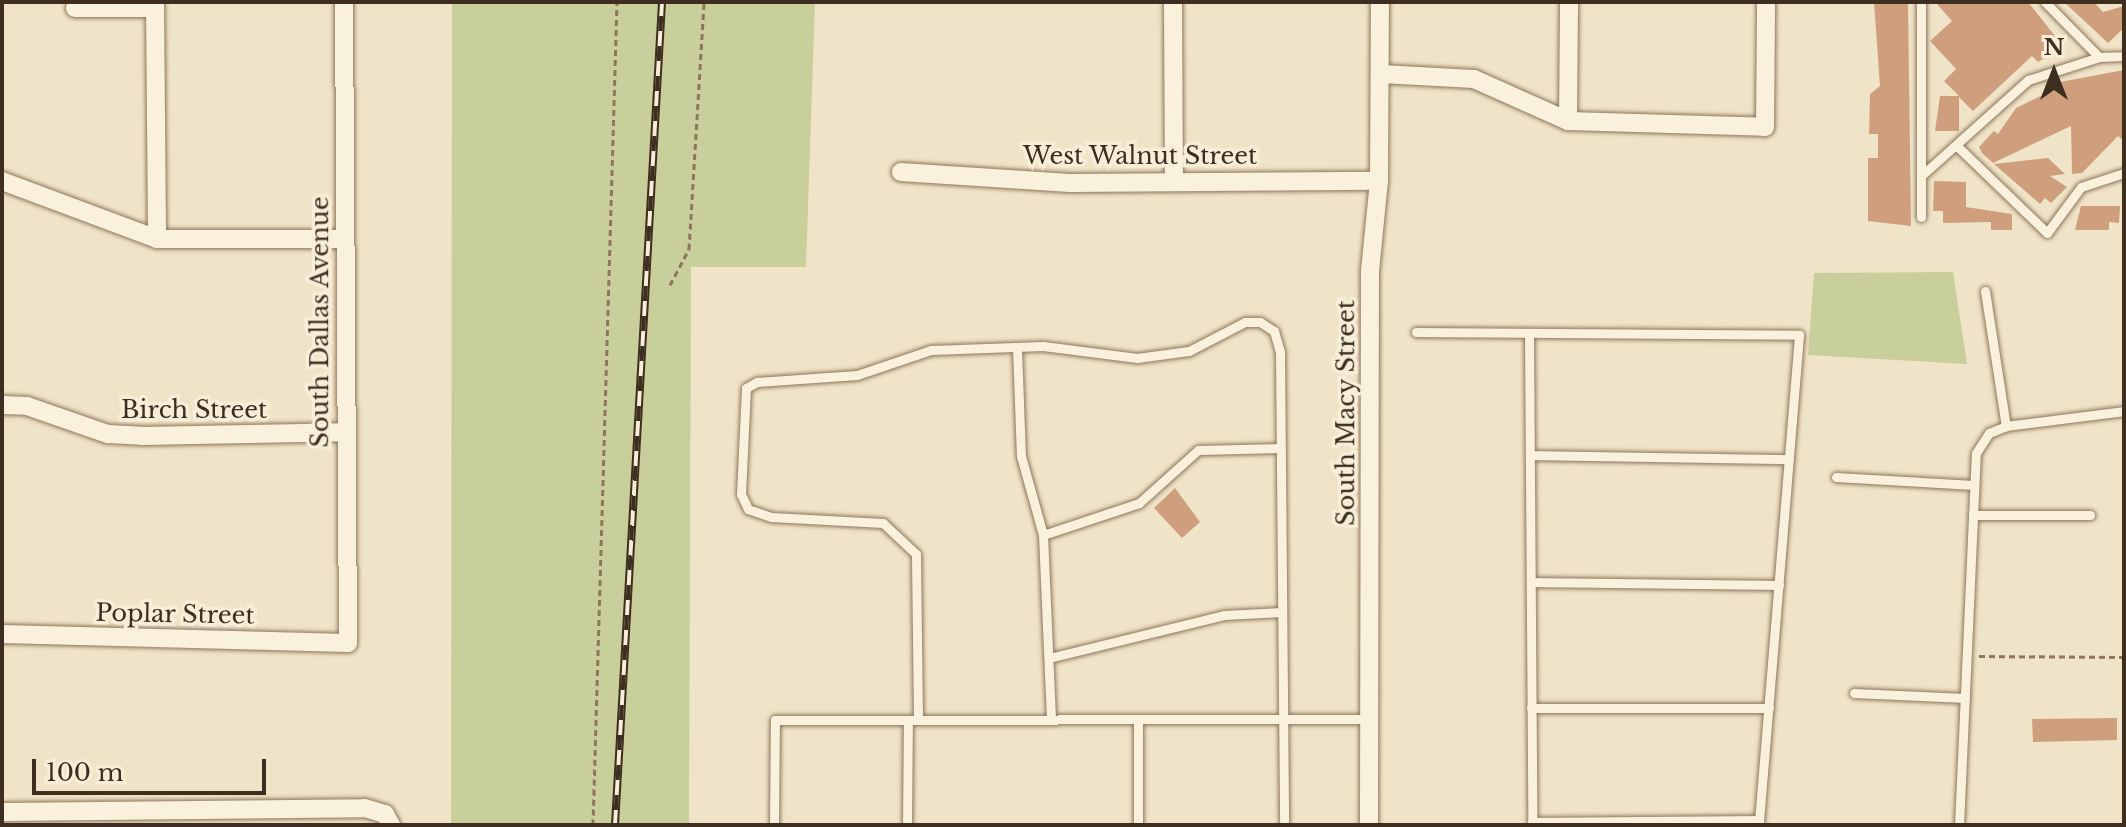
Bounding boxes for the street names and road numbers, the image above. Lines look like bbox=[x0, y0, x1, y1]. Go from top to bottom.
street label: West Walnut Street bbox=[1023, 142, 1257, 170]
street label: South Dallas Avenue bbox=[306, 196, 334, 448]
street label: South Macy Street bbox=[1332, 300, 1360, 526]
street label: Birch Street bbox=[121, 396, 267, 424]
street label: Poplar Street bbox=[95, 598, 255, 630]

